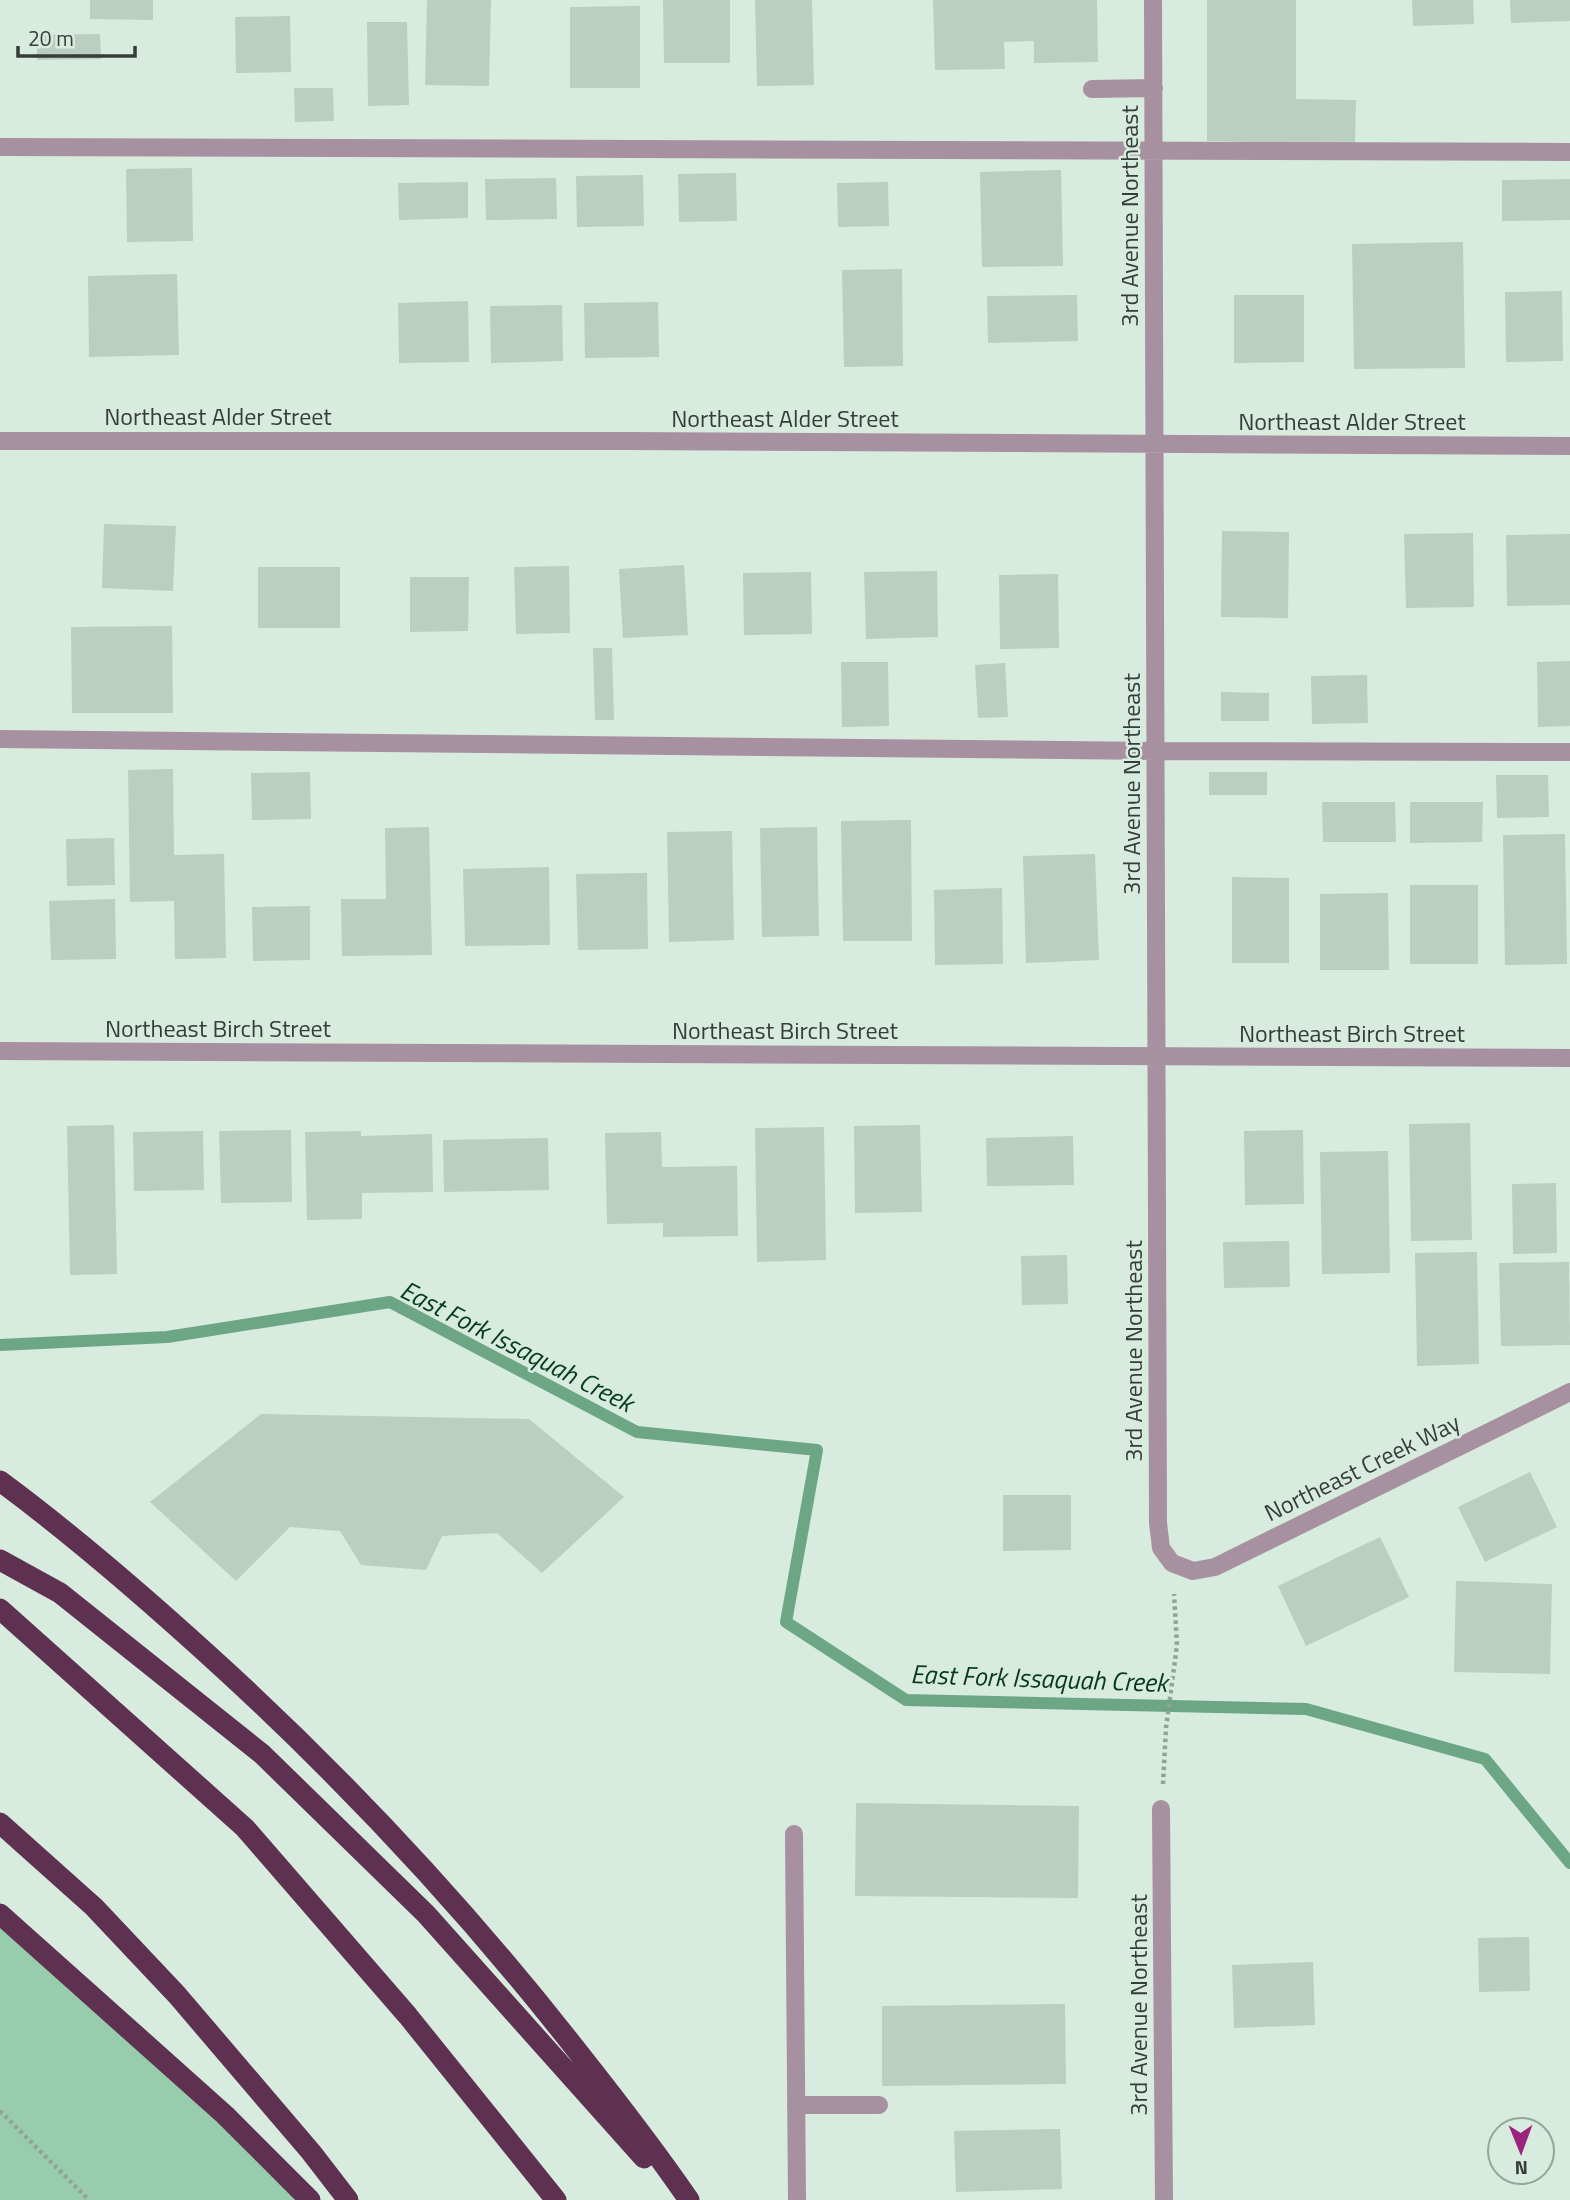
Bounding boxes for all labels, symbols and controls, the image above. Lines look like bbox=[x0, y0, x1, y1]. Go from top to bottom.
scale bar bbox=[18, 14, 135, 58]
text: 20 m bbox=[28, 22, 74, 54]
street label: 3rd Avenue Northeast bbox=[1111, 104, 1147, 327]
street label: Northeast Alder Street bbox=[104, 398, 332, 434]
street label: Northeast Alder Street bbox=[671, 400, 899, 436]
street label: Northeast Alder Street bbox=[1238, 403, 1466, 439]
street label: 3rd Avenue Northeast bbox=[1113, 672, 1149, 895]
street label: Northeast Birch Street bbox=[105, 1010, 332, 1046]
street label: Northeast Birch Street bbox=[672, 1012, 899, 1048]
street label: Northeast Birch Street bbox=[1239, 1015, 1466, 1051]
street label: 3rd Avenue Northeast bbox=[1115, 1239, 1151, 1462]
water label: East Fork Issaquah Creek bbox=[394, 1270, 643, 1423]
street label: Northeast Creek Way bbox=[1258, 1404, 1466, 1530]
water label: East Fork Issaquah Creek bbox=[910, 1654, 1172, 1702]
street label: 3rd Avenue Northeast bbox=[1120, 1893, 1156, 2116]
north arrow bbox=[1486, 2116, 1556, 2186]
text: N bbox=[1514, 2154, 1528, 2183]

